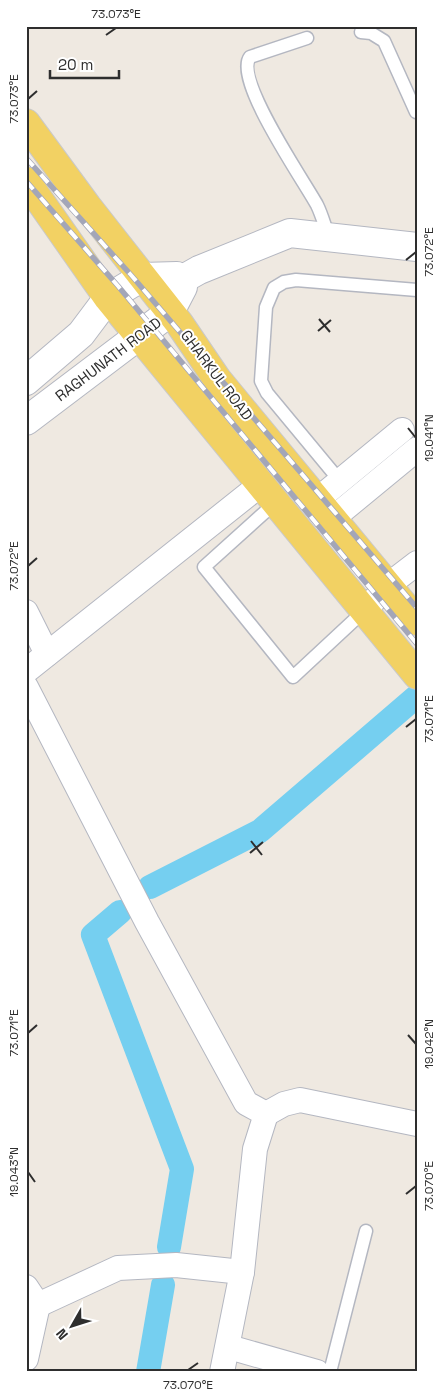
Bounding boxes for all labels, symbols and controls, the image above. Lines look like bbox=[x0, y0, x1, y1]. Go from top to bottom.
text: 73.073°E bbox=[91, 6, 141, 22]
scale bar bbox=[50, 48, 119, 80]
text: 20 m bbox=[58, 55, 93, 74]
text: 73.073°E bbox=[6, 74, 22, 124]
text: 73.072°E bbox=[421, 227, 437, 277]
street label: RAGHUNATH ROAD bbox=[51, 313, 165, 405]
street label: GHARKUL ROAD bbox=[177, 326, 257, 424]
text: 19.041°N bbox=[421, 414, 437, 462]
text: 73.072°E bbox=[6, 541, 22, 591]
text: 73.071°E bbox=[421, 695, 437, 743]
text: 73.071°E bbox=[6, 1009, 22, 1057]
text: 19.042°N bbox=[421, 1019, 437, 1069]
text: 19.043°N bbox=[6, 1147, 22, 1197]
text: 73.070°E bbox=[421, 1161, 437, 1211]
north arrow bbox=[48, 1300, 98, 1350]
text: N bbox=[52, 1325, 72, 1343]
text: 73.070°E bbox=[163, 1377, 213, 1393]

